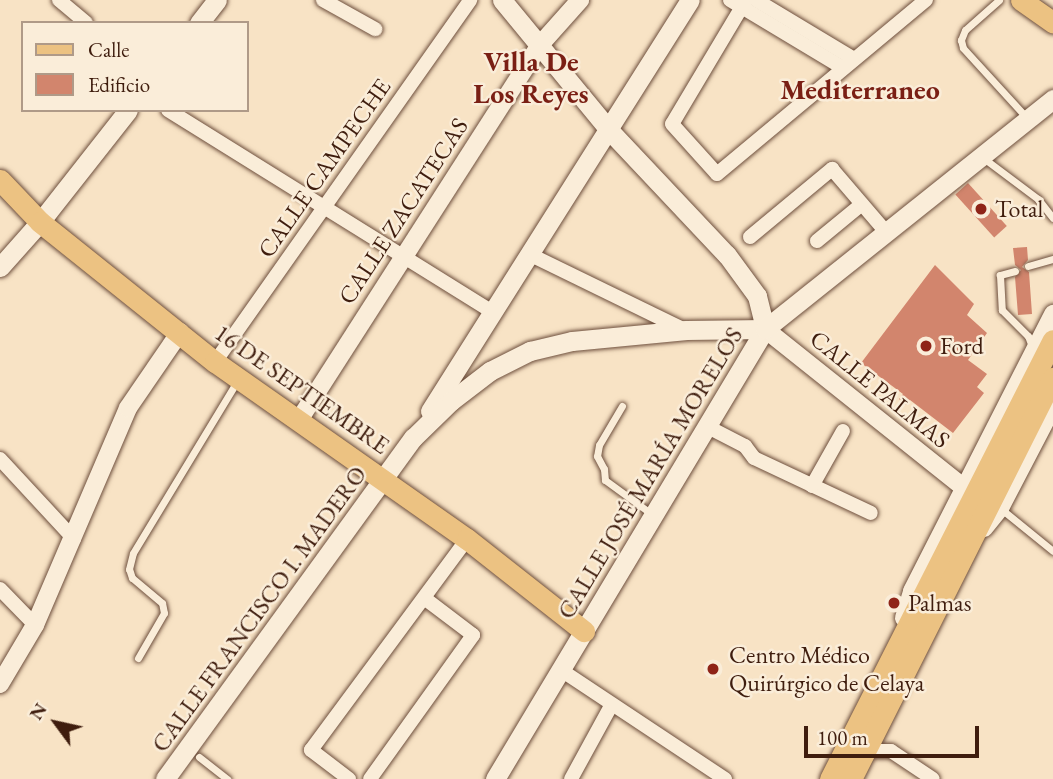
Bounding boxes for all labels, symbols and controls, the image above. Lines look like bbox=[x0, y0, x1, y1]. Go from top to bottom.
legend bbox=[21, 21, 248, 112]
text: Calle bbox=[88, 36, 130, 63]
district label: Villa De Los Reyes bbox=[473, 44, 589, 110]
text: Edificio bbox=[88, 71, 150, 98]
district label: Mediterraneo bbox=[780, 72, 940, 106]
street label: CALLE CAMPECHE bbox=[251, 73, 397, 263]
street label: CALLE ZACATECAS bbox=[332, 113, 474, 309]
place label: Total bbox=[995, 195, 1043, 223]
marker: Total bbox=[973, 201, 989, 217]
street label: 16 DE SEPTIEMBRE bbox=[209, 318, 395, 460]
street label: CALLE JOSÉ MARÍA MORELOS bbox=[551, 322, 749, 624]
street label: CALLE PALMAS bbox=[804, 324, 956, 454]
place label: Ford bbox=[940, 332, 984, 360]
marker: Ford bbox=[918, 338, 934, 354]
street label: CALLE FRANCISCO I. MADERO bbox=[146, 460, 372, 758]
place label: Palmas bbox=[908, 589, 971, 617]
marker: Palmas bbox=[886, 595, 902, 611]
place label: Centro Médico Quirúrgico de Celaya bbox=[729, 641, 924, 697]
marker: Centro Médico Quirúrgico de Celaya bbox=[703, 659, 723, 679]
north arrow bbox=[21, 688, 91, 758]
text: N bbox=[23, 698, 53, 725]
scale bar bbox=[808, 712, 983, 756]
text: 100 m bbox=[817, 724, 868, 751]

